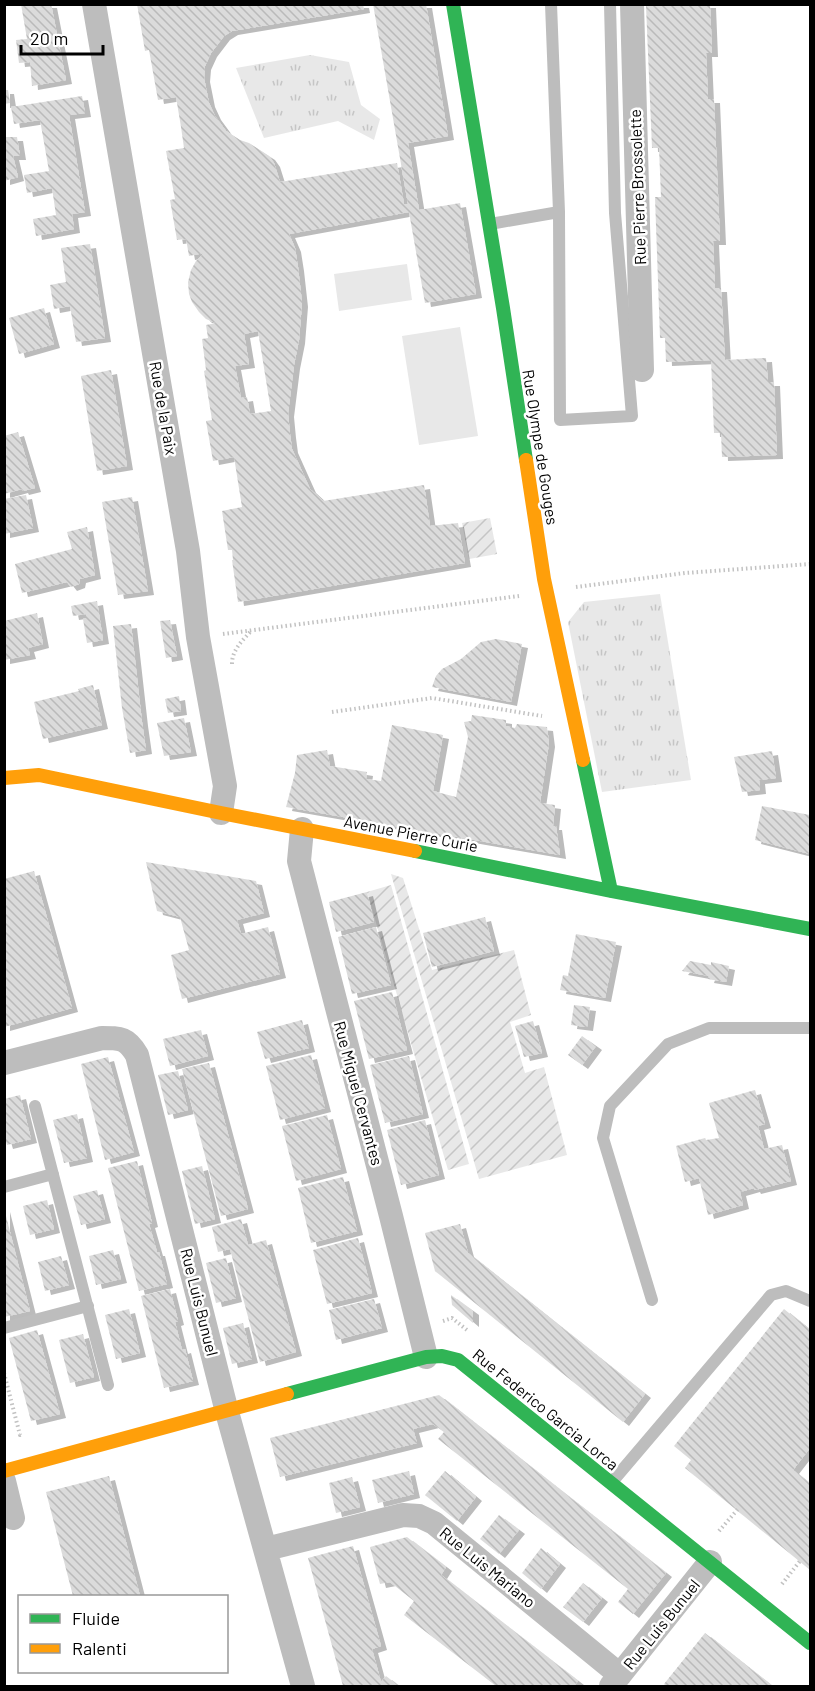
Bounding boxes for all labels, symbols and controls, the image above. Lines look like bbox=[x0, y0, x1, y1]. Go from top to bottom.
scale bar bbox=[21, 18, 104, 56]
text: 20 m bbox=[30, 27, 68, 49]
street label: Rue Pierre Brossolette bbox=[625, 109, 649, 265]
street label: Rue de la Paix bbox=[146, 360, 182, 457]
street label: Rue Olympe de Gouges bbox=[519, 368, 563, 526]
street label: Avenue Pierre Curie bbox=[342, 811, 480, 855]
street label: Rue Miguel Cervantes bbox=[331, 1019, 387, 1167]
street label: Rue Luis Bunuel bbox=[177, 1246, 223, 1358]
street label: Rue Federico Garcia Lorca bbox=[469, 1344, 623, 1474]
street label: Rue Luis Mariano bbox=[436, 1523, 540, 1611]
street label: Rue Luis Bunuel bbox=[619, 1575, 703, 1673]
legend bbox=[18, 1595, 228, 1673]
text: Fluide bbox=[72, 1607, 120, 1629]
text: Ralenti bbox=[72, 1637, 127, 1659]

